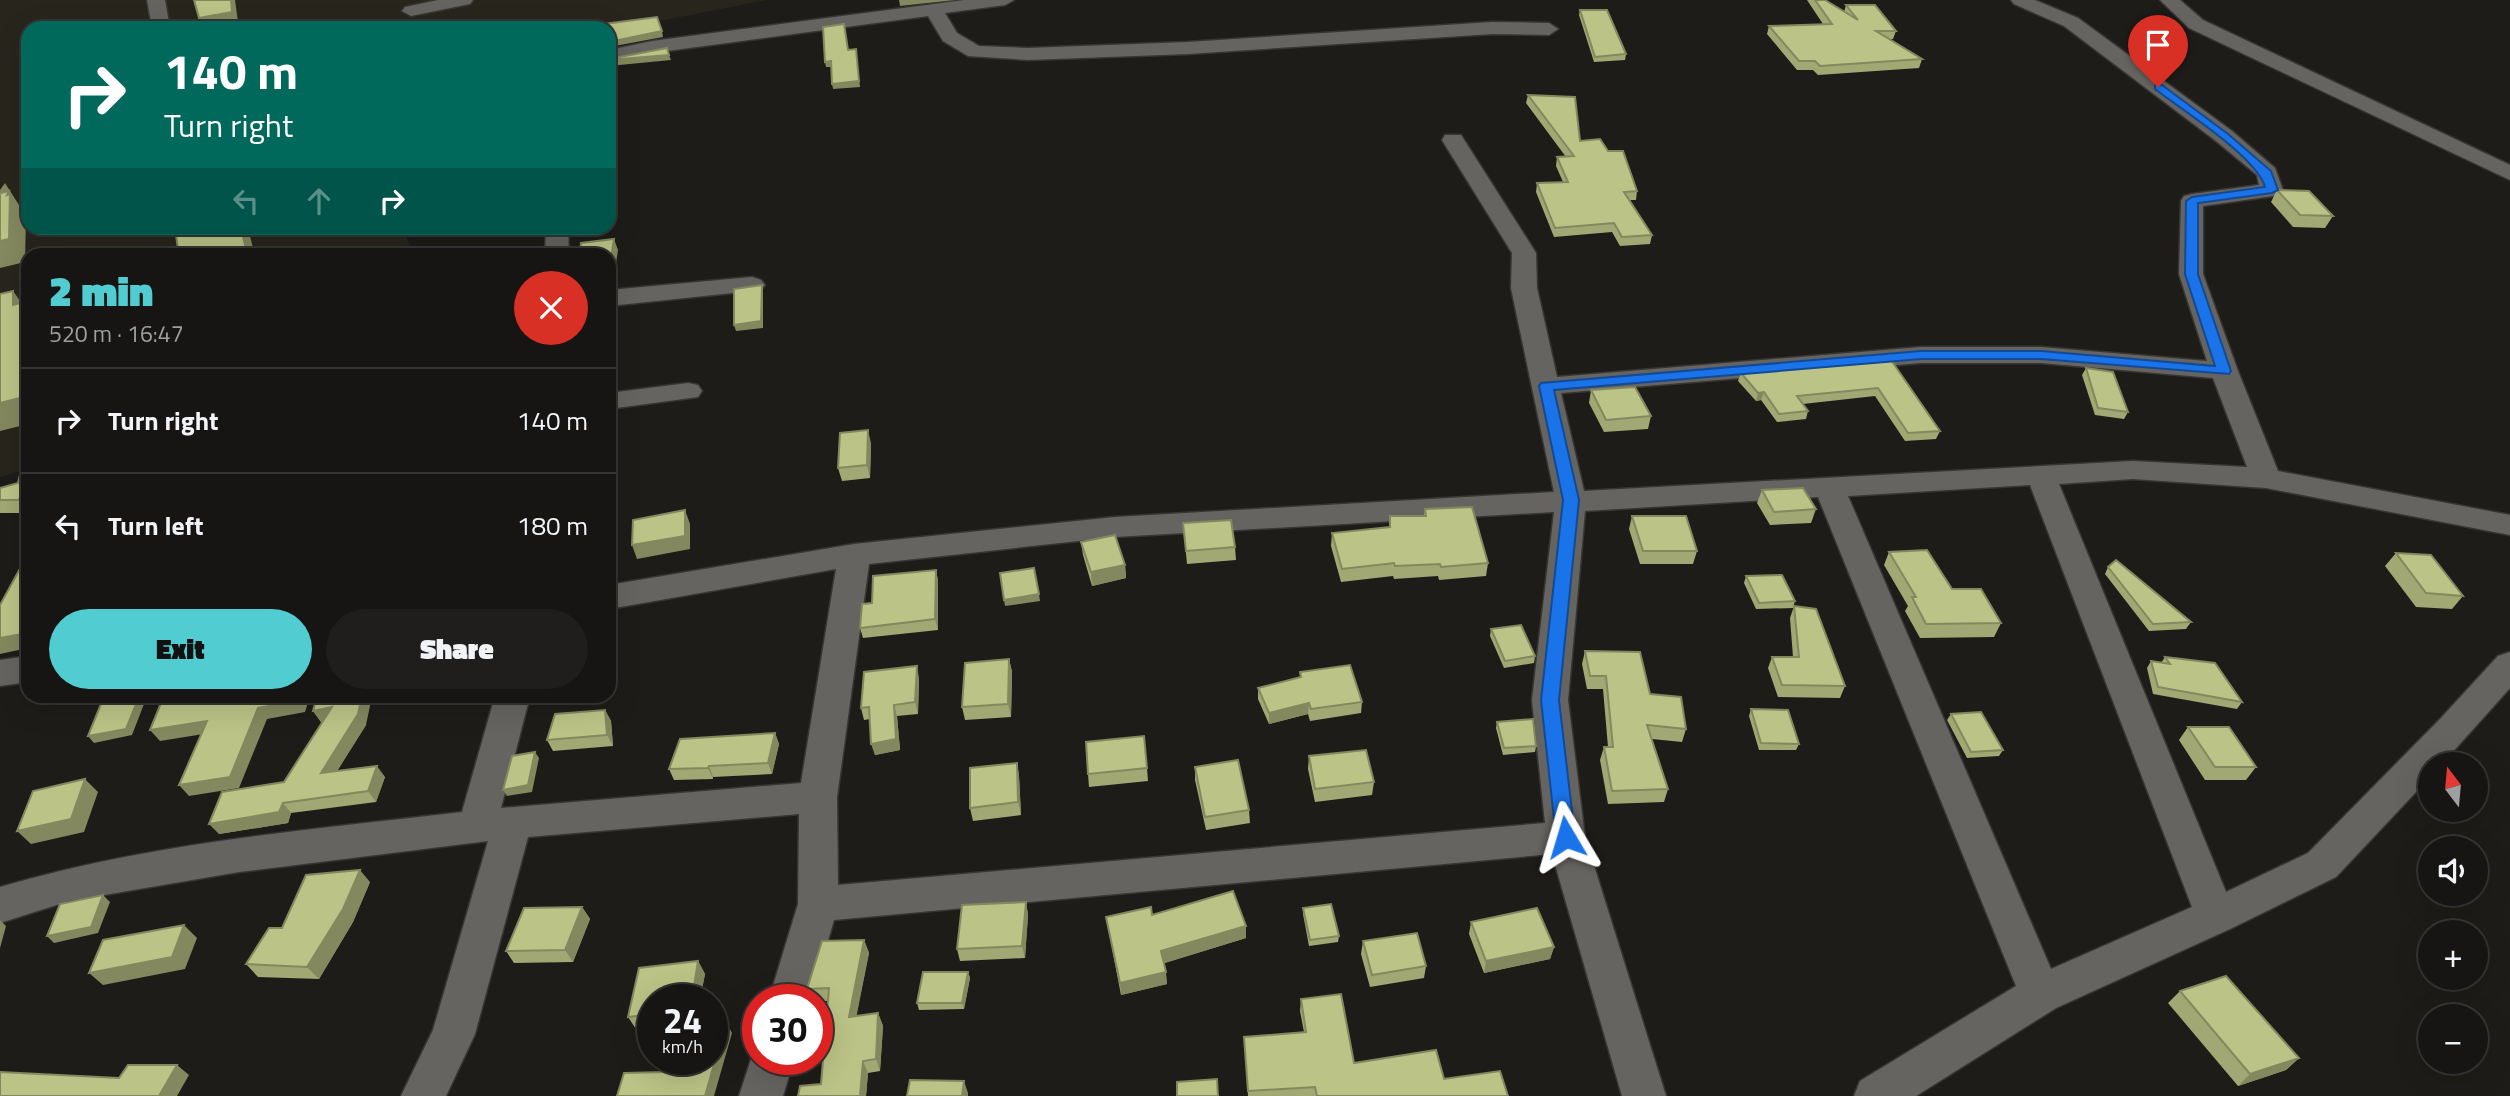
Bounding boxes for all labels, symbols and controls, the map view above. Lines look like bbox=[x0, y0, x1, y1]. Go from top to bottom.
pin bbox=[2128, 15, 2188, 87]
icon: arrive bbox=[2139, 26, 2177, 64]
text: 140 m bbox=[164, 33, 298, 108]
icon: right bbox=[49, 49, 140, 140]
text: Turn right bbox=[164, 101, 293, 149]
icon: left bbox=[227, 182, 265, 220]
icon: ahead bbox=[300, 182, 338, 220]
icon: right bbox=[373, 182, 411, 220]
text: 2 min bbox=[49, 258, 153, 322]
button: close bbox=[514, 271, 588, 345]
text: 520 m · 16:47 bbox=[49, 316, 184, 351]
text: Turn right bbox=[108, 401, 219, 440]
text: 140 m bbox=[517, 401, 588, 440]
icon: right bbox=[49, 402, 87, 440]
text: Turn left bbox=[108, 506, 203, 545]
text: 180 m bbox=[517, 506, 588, 545]
icon: left bbox=[49, 507, 87, 545]
button: Exit bbox=[49, 609, 312, 689]
button: Share bbox=[326, 609, 588, 689]
north arrow bbox=[2418, 752, 2488, 822]
map controls bbox=[2418, 752, 2488, 1074]
position arrow bbox=[1529, 800, 1603, 874]
button: sound bbox=[2418, 836, 2488, 906]
button: + bbox=[2418, 920, 2488, 990]
speed limit sign: 30 bbox=[742, 984, 833, 1075]
text: 24 bbox=[663, 993, 702, 1047]
button: − bbox=[2418, 1004, 2488, 1074]
text: km/h bbox=[662, 1033, 703, 1060]

